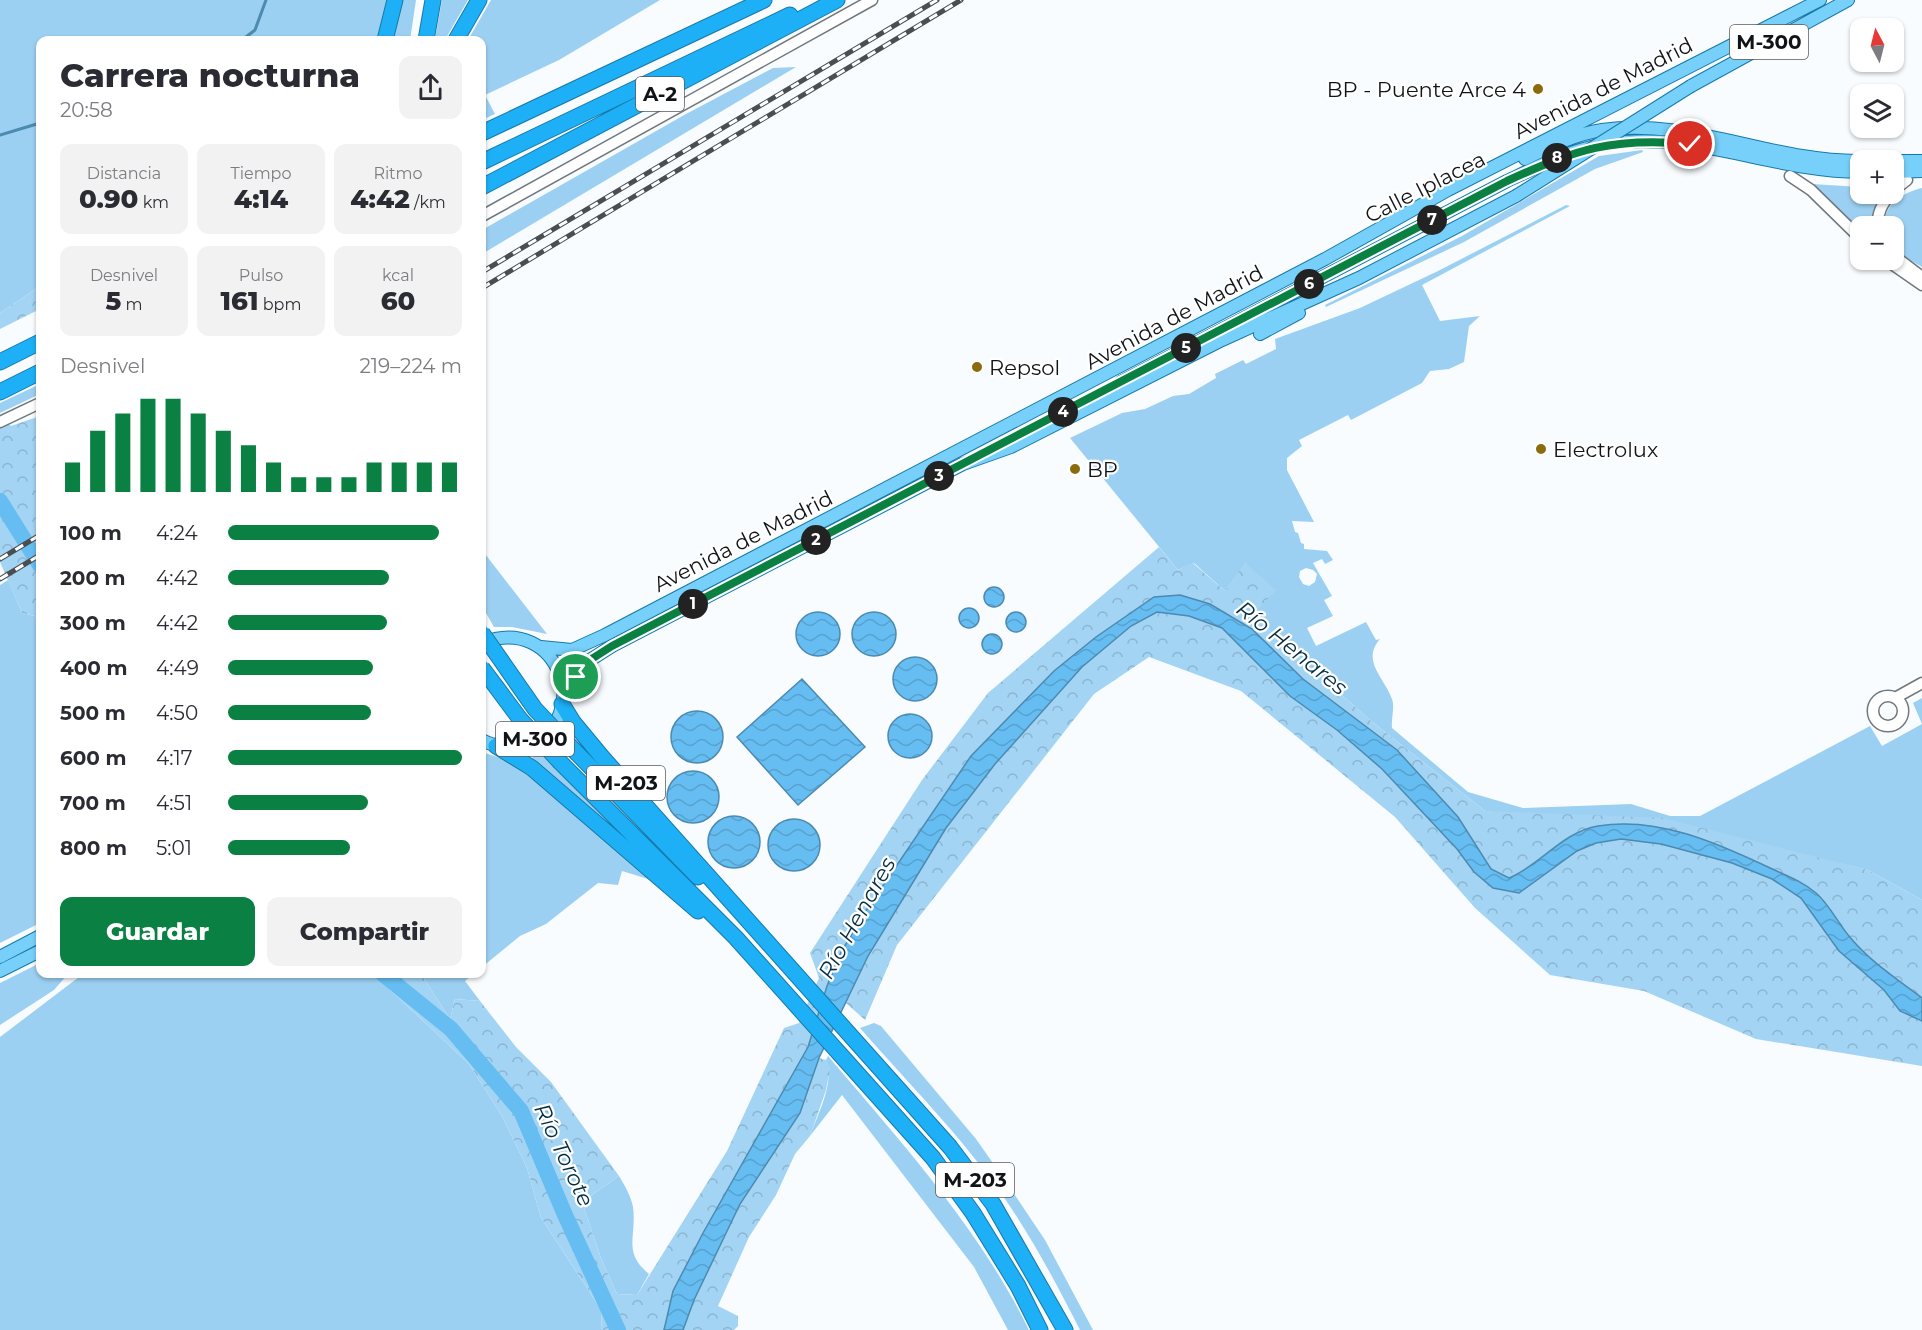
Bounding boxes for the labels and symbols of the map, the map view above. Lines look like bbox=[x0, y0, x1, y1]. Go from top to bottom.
north arrow bbox=[1850, 18, 1904, 72]
road number: M-300 bbox=[1730, 25, 1808, 59]
street label: Avenida de Madrid bbox=[1509, 32, 1697, 144]
road number: A-2 bbox=[636, 77, 684, 111]
place label: BP - Puente Arce 4 bbox=[1327, 77, 1526, 102]
marker: BP - Puente Arce 4 bbox=[1531, 82, 1545, 96]
pin bbox=[1664, 118, 1715, 169]
pin: 8 bbox=[1542, 143, 1572, 173]
street label: Calle Iplacea bbox=[1361, 146, 1489, 228]
pin: 7 bbox=[1417, 205, 1447, 235]
street label: Avenida de Madrid bbox=[1081, 260, 1267, 374]
pin: 6 bbox=[1294, 269, 1324, 299]
pin: 5 bbox=[1171, 333, 1201, 363]
place label: Repsol bbox=[989, 355, 1060, 380]
marker: Repsol bbox=[970, 360, 984, 374]
pin: 4 bbox=[1048, 397, 1078, 427]
place label: Electrolux bbox=[1553, 437, 1658, 462]
marker: Electrolux bbox=[1534, 442, 1548, 456]
place label: BP bbox=[1087, 457, 1118, 482]
pin: 3 bbox=[924, 461, 954, 491]
marker: BP bbox=[1068, 462, 1082, 476]
street label: Avenida de Madrid bbox=[649, 485, 837, 597]
pin: 2 bbox=[801, 525, 831, 555]
pin: 1 bbox=[678, 589, 708, 619]
water label: Río Henares bbox=[1231, 595, 1353, 701]
pin bbox=[550, 651, 601, 702]
road number: M-300 bbox=[496, 722, 574, 756]
road number: M-203 bbox=[587, 766, 665, 800]
water label: Río Henares bbox=[812, 852, 902, 984]
water label: Río Torote bbox=[528, 1099, 600, 1211]
road number: M-203 bbox=[936, 1163, 1014, 1197]

